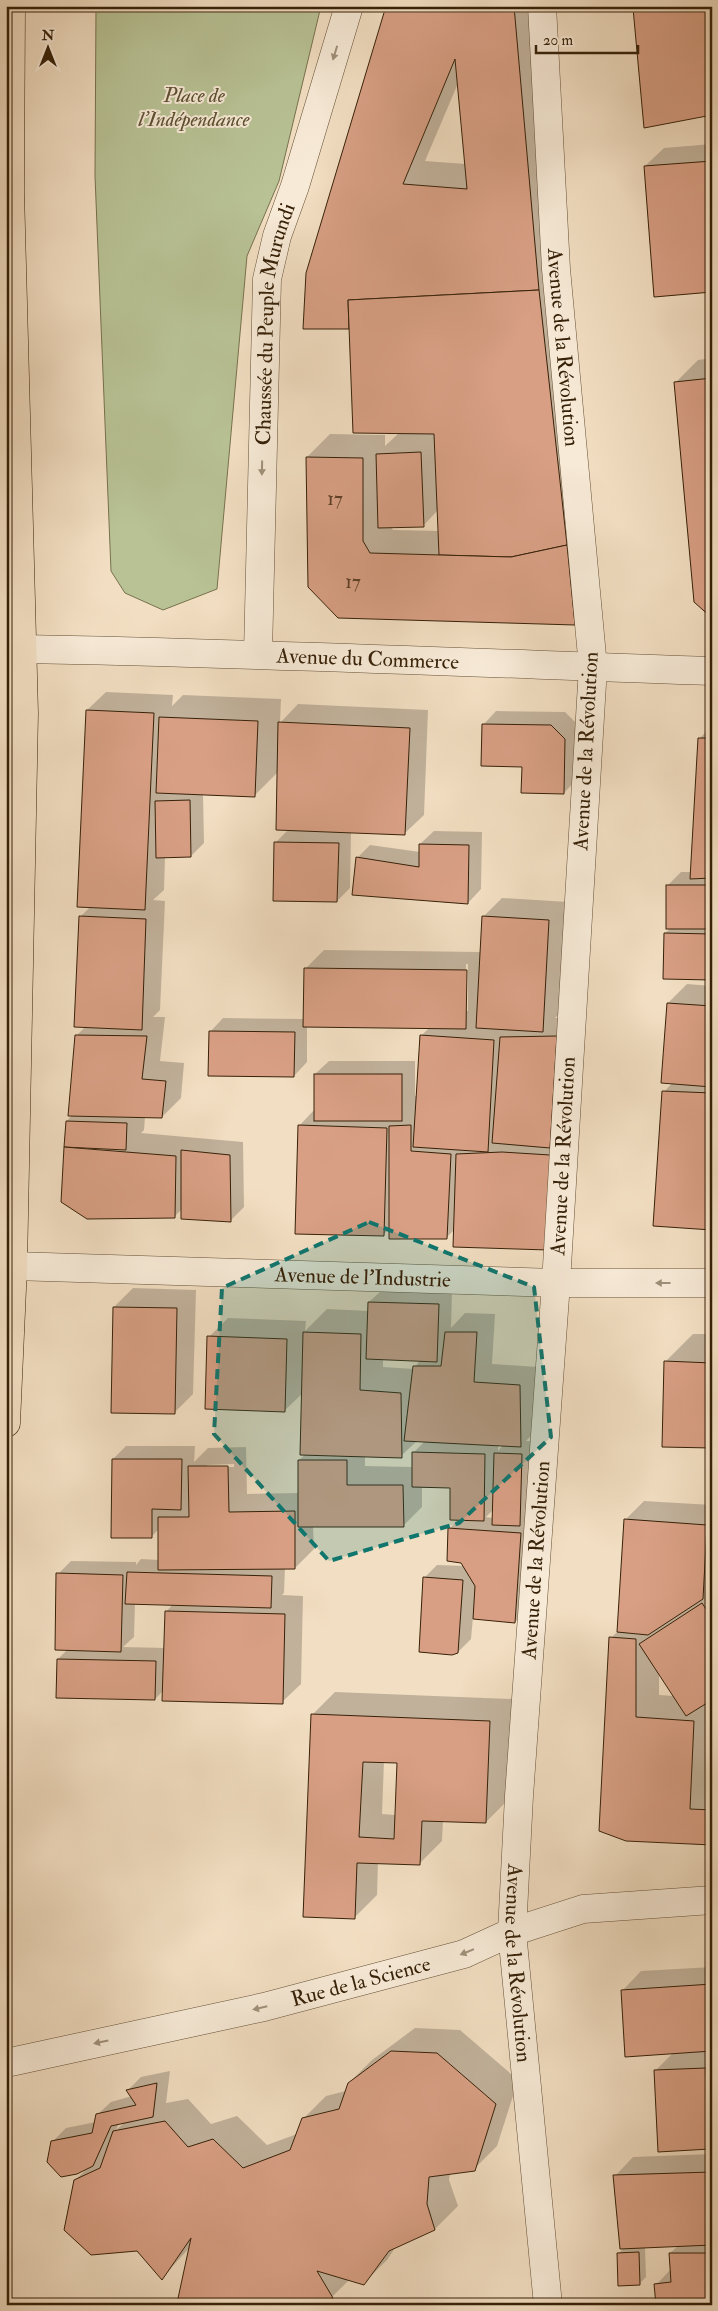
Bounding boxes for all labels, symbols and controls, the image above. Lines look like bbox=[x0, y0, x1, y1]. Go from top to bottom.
north arrow bbox=[22, 22, 72, 72]
scale bar bbox=[536, 22, 638, 54]
text: N bbox=[41, 27, 55, 44]
text: 20 m bbox=[543, 31, 573, 50]
one-way arrow bbox=[331, 46, 339, 61]
park label: Place de l'Indépendance bbox=[138, 82, 250, 133]
street label: Chaussée du Peuple Murundi bbox=[249, 199, 301, 446]
street label: Avenue de la Révolution bbox=[541, 246, 586, 448]
one-way arrow bbox=[258, 460, 266, 476]
house number: 17 bbox=[327, 487, 343, 511]
house number: 17 bbox=[345, 570, 361, 594]
street label: Avenue du Commerce bbox=[275, 642, 460, 675]
street label: Avenue de la Révolution bbox=[567, 651, 605, 852]
street label: Avenue de la Révolution bbox=[544, 1056, 582, 1257]
street label: Avenue de l'Industrie bbox=[273, 1261, 451, 1293]
one-way arrow bbox=[655, 1279, 671, 1287]
street label: Avenue de la Révolution bbox=[516, 1460, 556, 1661]
street label: Avenue de la Révolution bbox=[498, 1862, 538, 2064]
one-way arrow bbox=[460, 1949, 475, 1956]
street label: Rue de la Science bbox=[288, 1950, 434, 2013]
one-way arrow bbox=[252, 2004, 268, 2012]
one-way arrow bbox=[94, 2038, 109, 2046]

